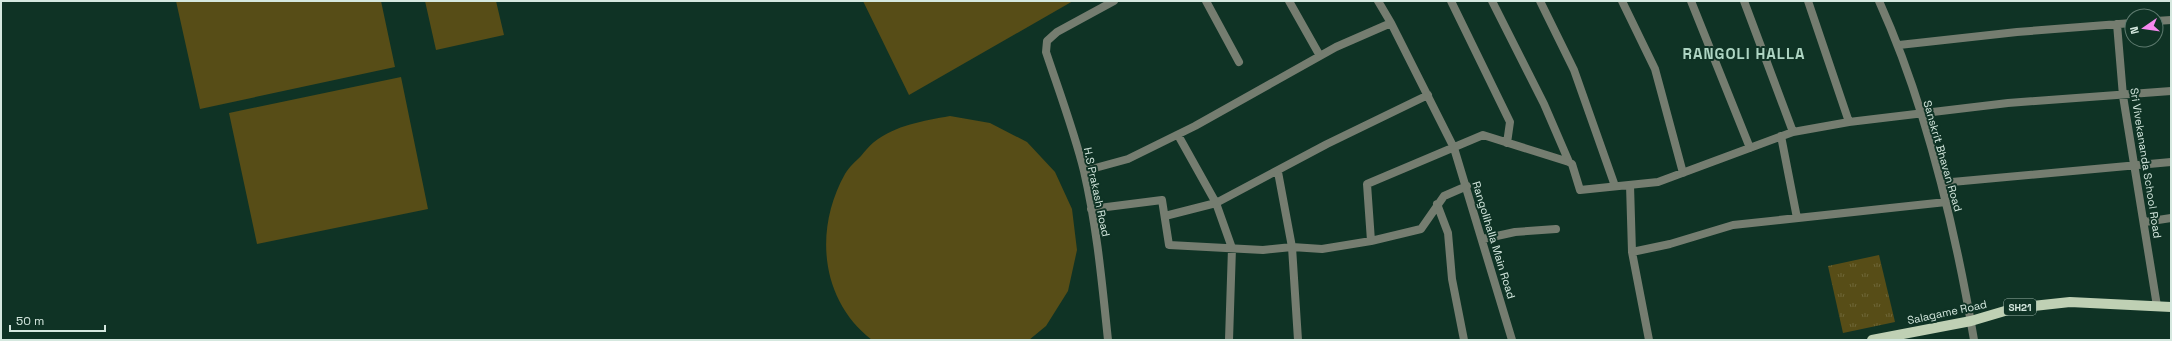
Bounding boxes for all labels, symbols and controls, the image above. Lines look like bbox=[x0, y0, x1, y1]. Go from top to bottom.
north arrow bbox=[2124, 8, 2164, 48]
text: N bbox=[2127, 25, 2142, 35]
district label: RANGOLI HALLA bbox=[1682, 44, 1806, 63]
street label: Sri Vivekananda School Road bbox=[2127, 87, 2165, 239]
street label: Sanskrit Bhavan Road bbox=[1920, 99, 1966, 213]
street label: H.S Prakash Road bbox=[1081, 146, 1113, 238]
street label: Rangolihalla Main Road bbox=[1469, 180, 1519, 300]
street label: Salagame Road bbox=[1906, 297, 1988, 327]
road number: SH21 bbox=[2004, 299, 2036, 315]
scale bar bbox=[10, 307, 105, 333]
text: 50 m bbox=[16, 313, 44, 329]

